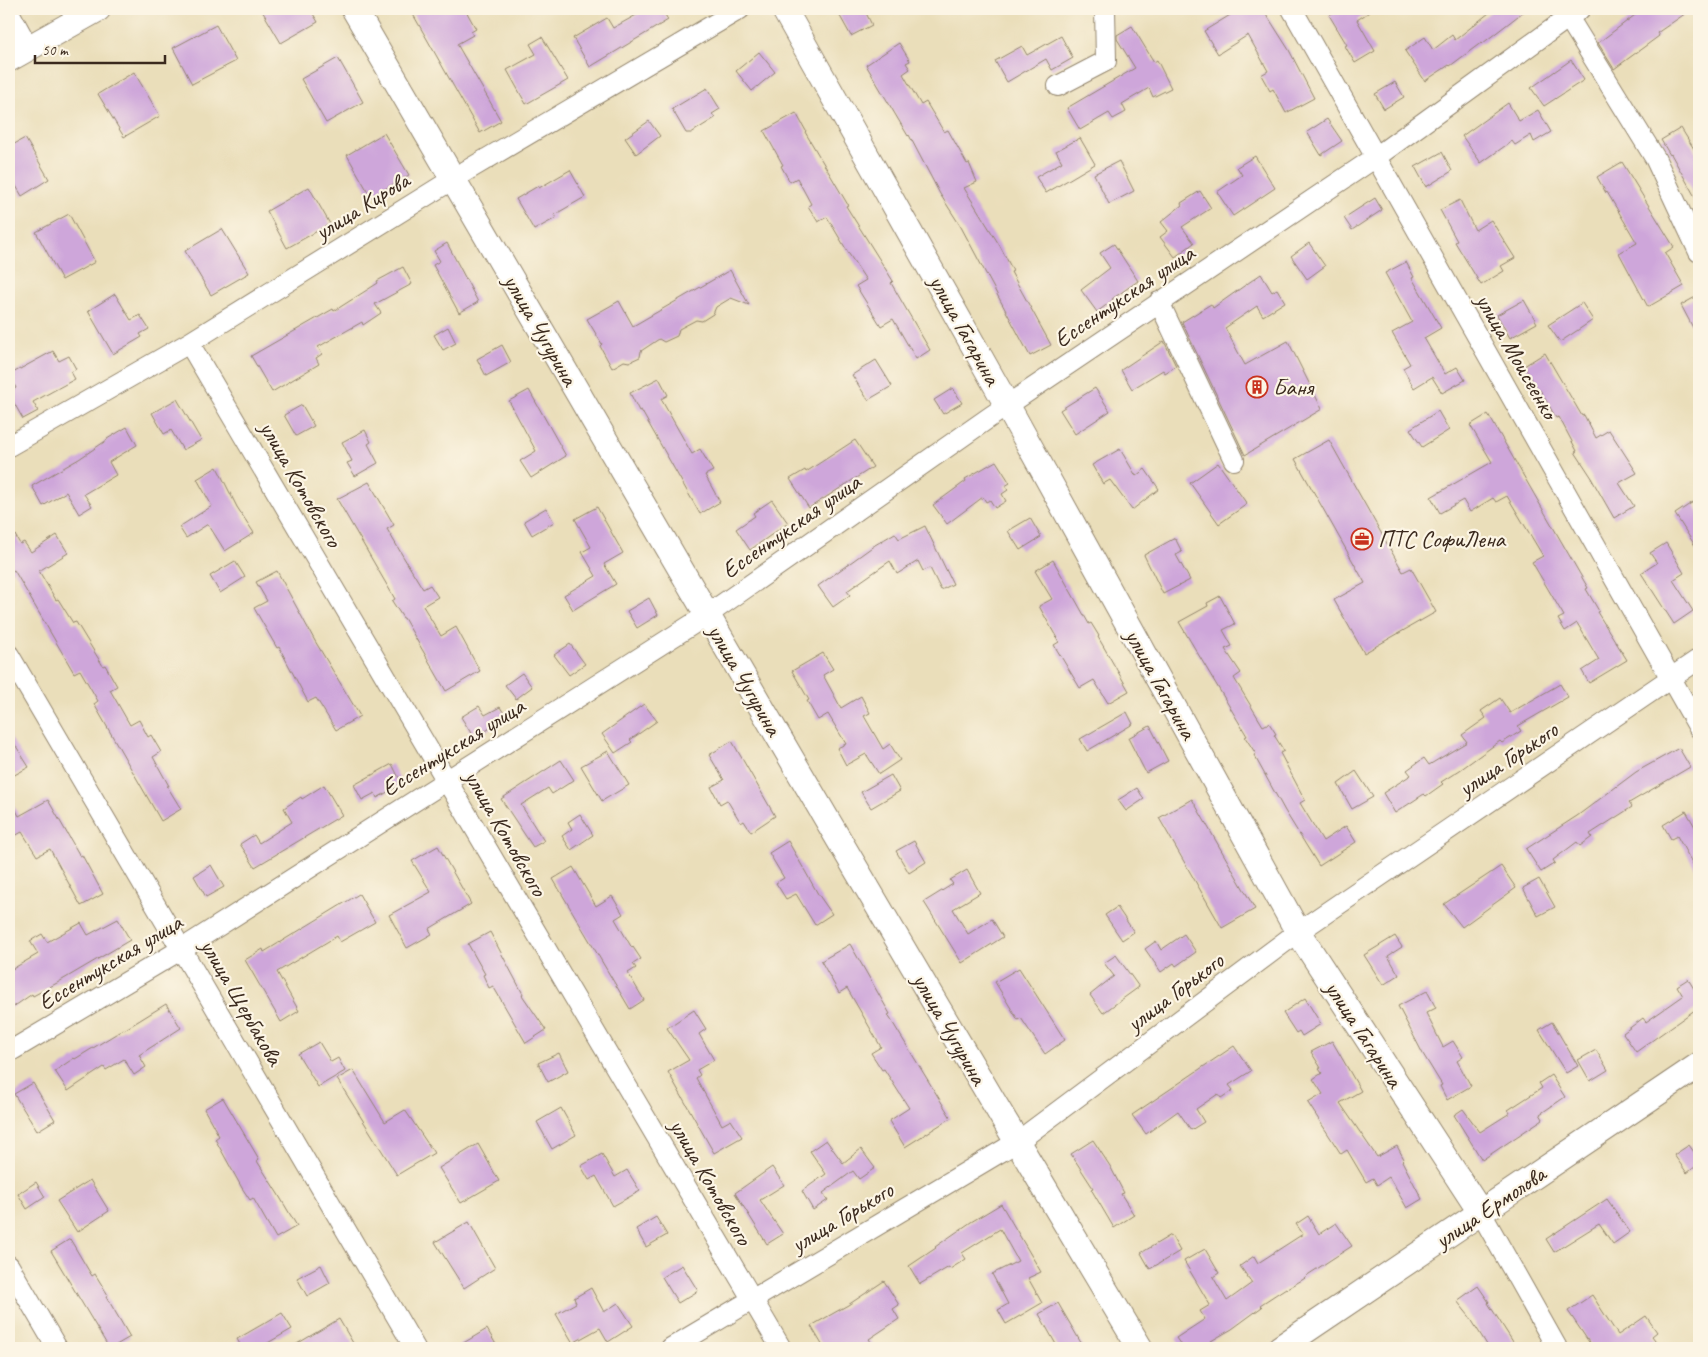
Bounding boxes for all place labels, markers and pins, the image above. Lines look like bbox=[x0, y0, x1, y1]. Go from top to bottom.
place label: Баня bbox=[1273, 372, 1315, 402]
building icon: Баня bbox=[1245, 375, 1269, 399]
place label: ПТС СофиЛена bbox=[1378, 524, 1507, 554]
office icon: ПТС СофиЛена bbox=[1350, 527, 1374, 551]

